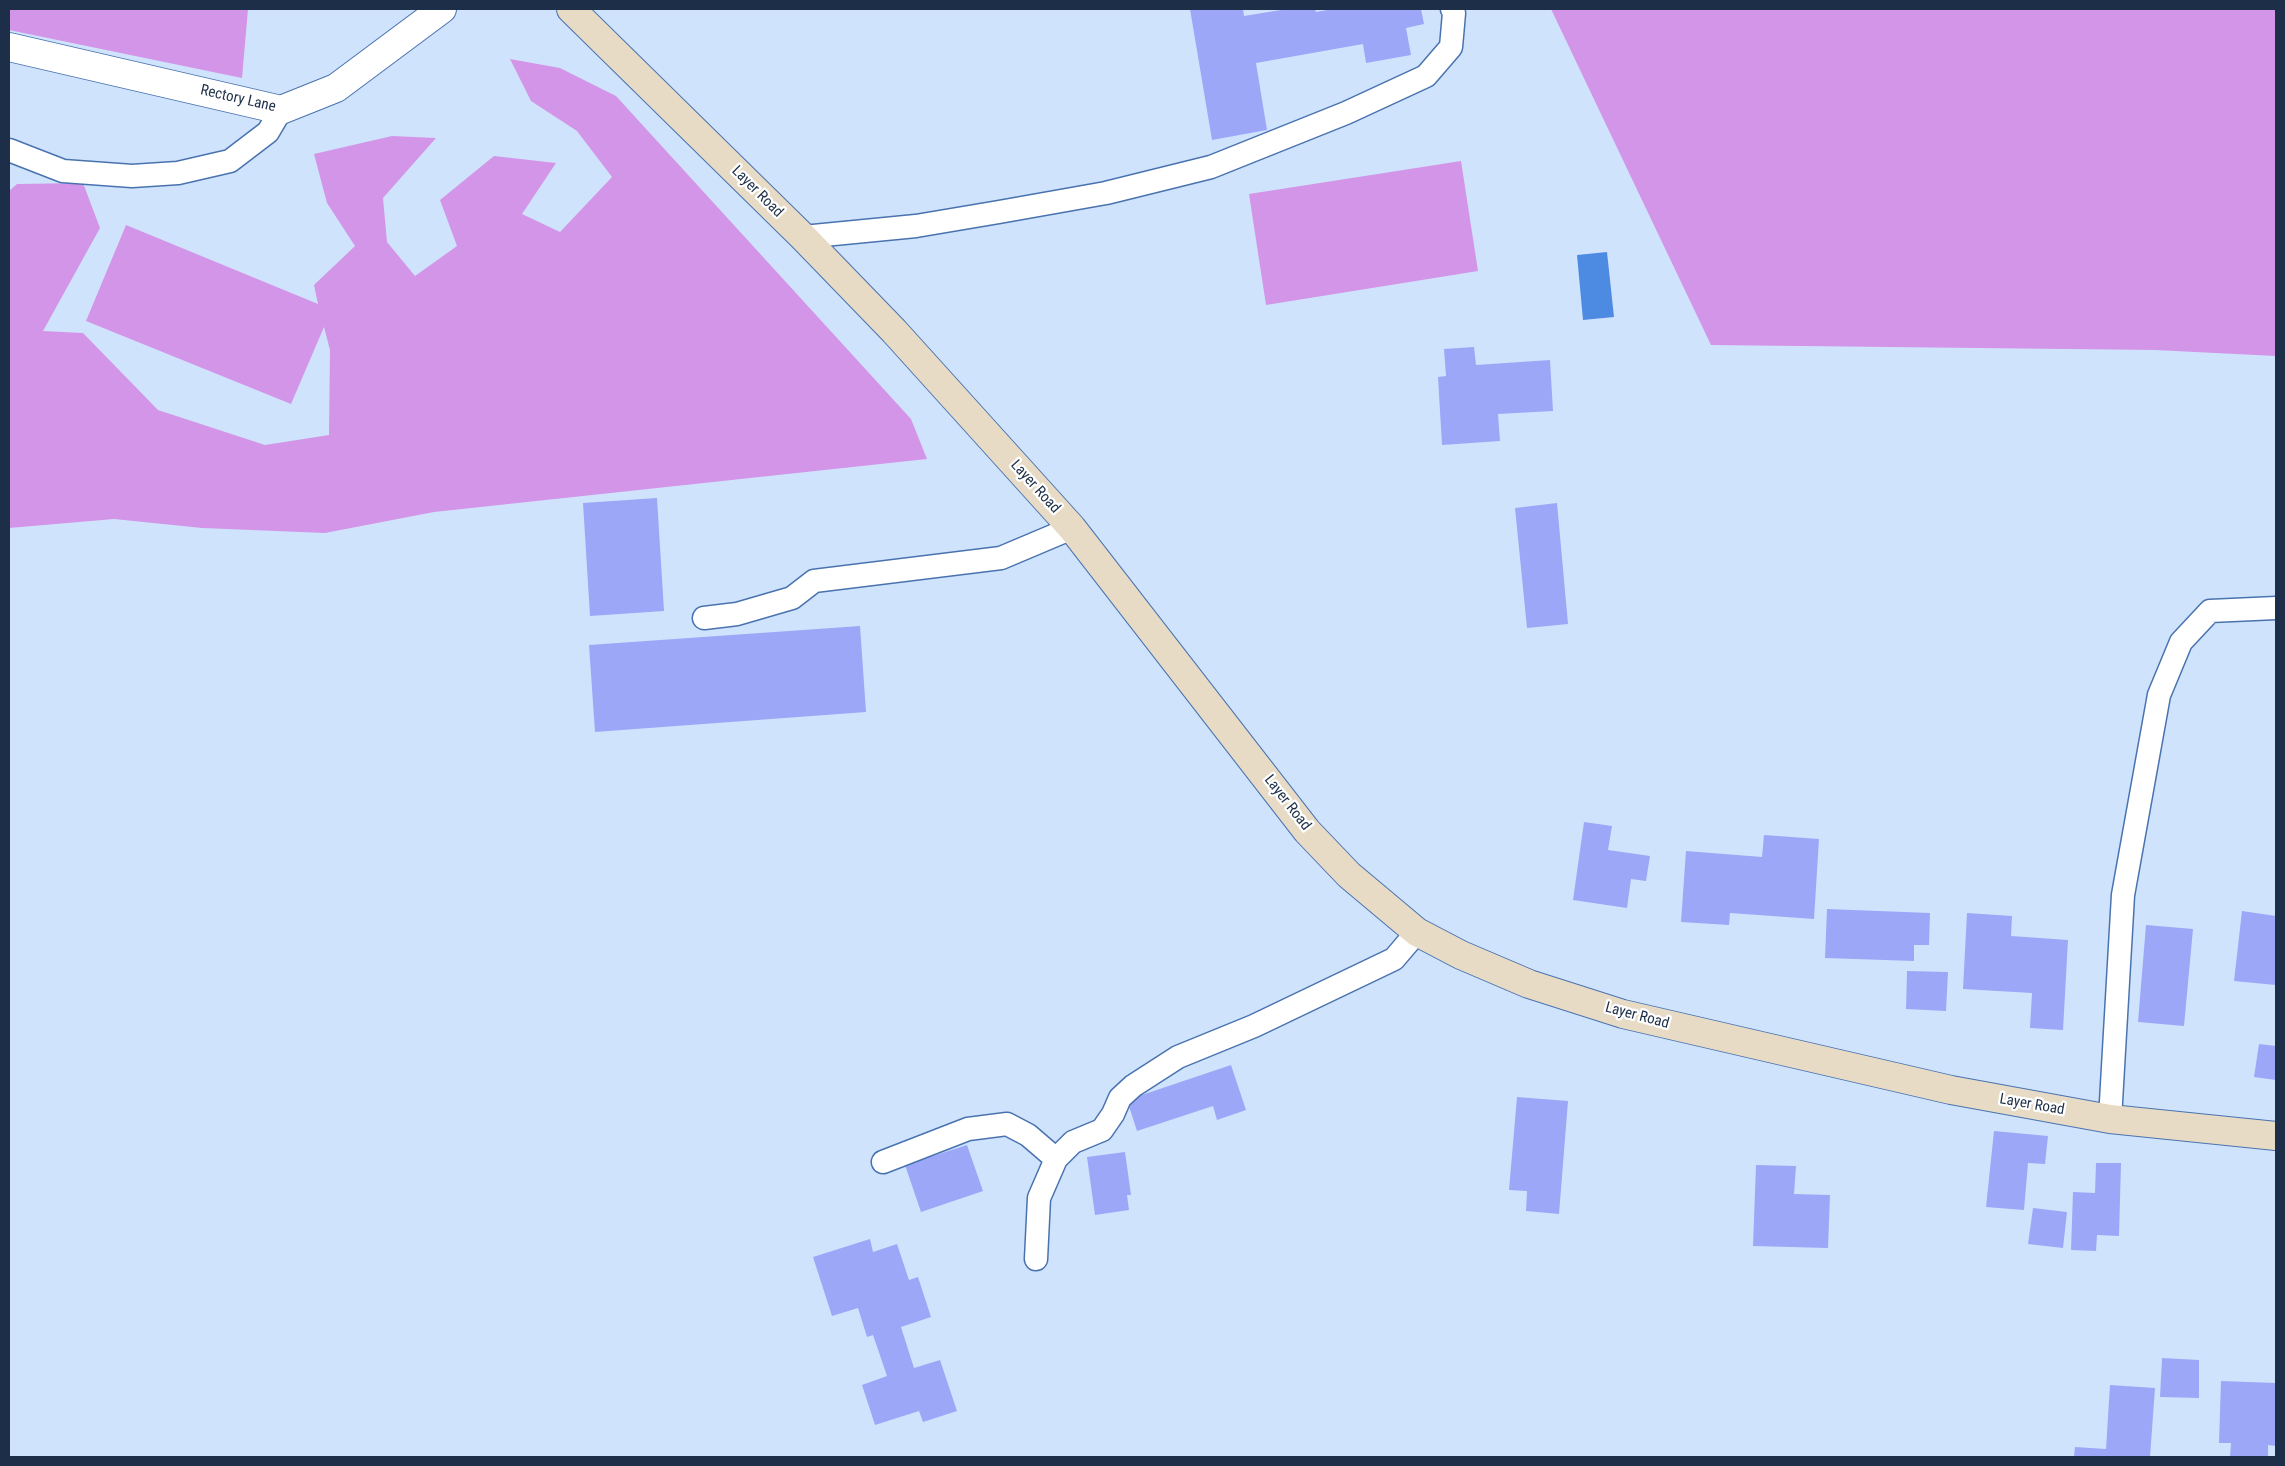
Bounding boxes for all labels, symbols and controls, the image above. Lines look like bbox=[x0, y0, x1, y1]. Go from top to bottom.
street label: Rectory Lane bbox=[199, 82, 277, 116]
street label: Layer Road bbox=[727, 162, 787, 222]
street label: Layer Road bbox=[1006, 457, 1064, 517]
street label: Layer Road bbox=[1260, 772, 1314, 834]
street label: Layer Road bbox=[1603, 999, 1671, 1033]
street label: Layer Road bbox=[1998, 1090, 2066, 1120]

